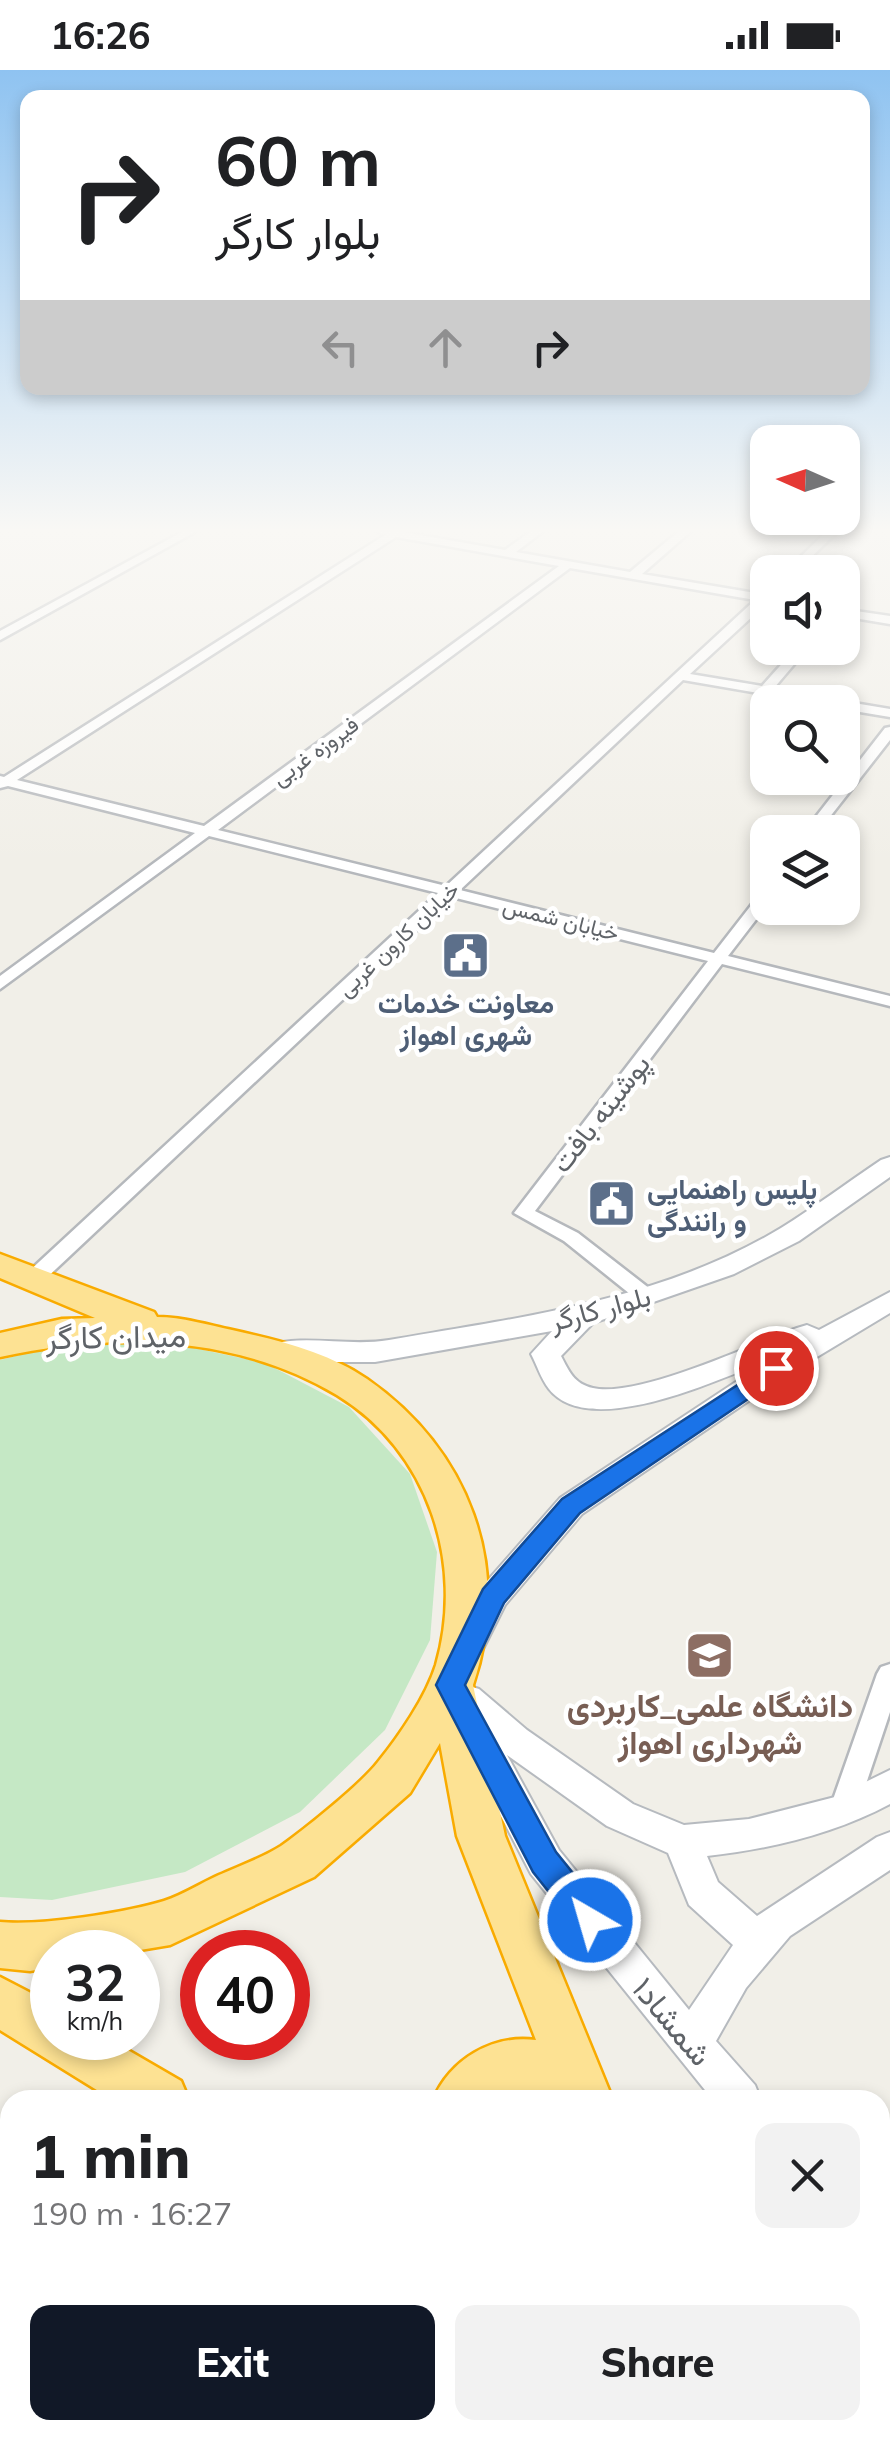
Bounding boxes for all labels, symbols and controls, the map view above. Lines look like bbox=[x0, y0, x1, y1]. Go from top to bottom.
text: 16:26 bbox=[50, 11, 151, 59]
text: 60 m bbox=[215, 116, 381, 204]
icon: right bbox=[50, 130, 180, 260]
text: بلوار کارگر bbox=[215, 204, 381, 260]
icon: left bbox=[313, 320, 368, 375]
icon: ahead bbox=[418, 320, 473, 375]
icon: right bbox=[523, 320, 578, 375]
north arrow bbox=[750, 425, 860, 535]
map controls bbox=[750, 425, 860, 925]
button: sound bbox=[750, 555, 860, 665]
button: search bbox=[750, 685, 860, 795]
street label: فیروزه غربی bbox=[266, 710, 364, 792]
button: layers bbox=[750, 815, 860, 925]
street label: خیابان کارون غربی bbox=[331, 875, 465, 1003]
street label: خیابان شمس bbox=[500, 891, 622, 947]
public building icon: معاونت خدمات شهری اهواز bbox=[440, 929, 492, 981]
place label: معاونت خدمات شهری اهواز bbox=[378, 985, 554, 1053]
street label: پوشینه بافت bbox=[543, 1047, 659, 1180]
place label: پلیس راهنمایی و رانندگی bbox=[647, 1171, 817, 1239]
public building icon: پلیس راهنمایی و رانندگی bbox=[586, 1178, 638, 1230]
street label: بلوار کارگر bbox=[545, 1278, 655, 1339]
street label: میدان کارگر bbox=[45, 1315, 186, 1358]
pin bbox=[734, 1326, 819, 1411]
icon: arrive bbox=[749, 1341, 804, 1396]
school or university icon: دانشگاه علمی_کاربردی شهرداری اهواز bbox=[684, 1629, 736, 1681]
place label: دانشگاه علمی_کاربردی شهرداری اهواز bbox=[567, 1685, 853, 1763]
position arrow bbox=[538, 1868, 642, 1972]
speed limit sign: 40 bbox=[180, 1930, 310, 2060]
text: 32 bbox=[65, 1951, 125, 2014]
street label: شمشاد۱ bbox=[624, 1968, 722, 2074]
text: km/h bbox=[67, 2005, 123, 2036]
text: 1 min bbox=[30, 2118, 191, 2193]
button: close bbox=[755, 2123, 860, 2228]
text: 190 m · 16:27 bbox=[30, 2193, 232, 2233]
button: Exit bbox=[30, 2305, 435, 2420]
button: Share bbox=[455, 2305, 860, 2420]

